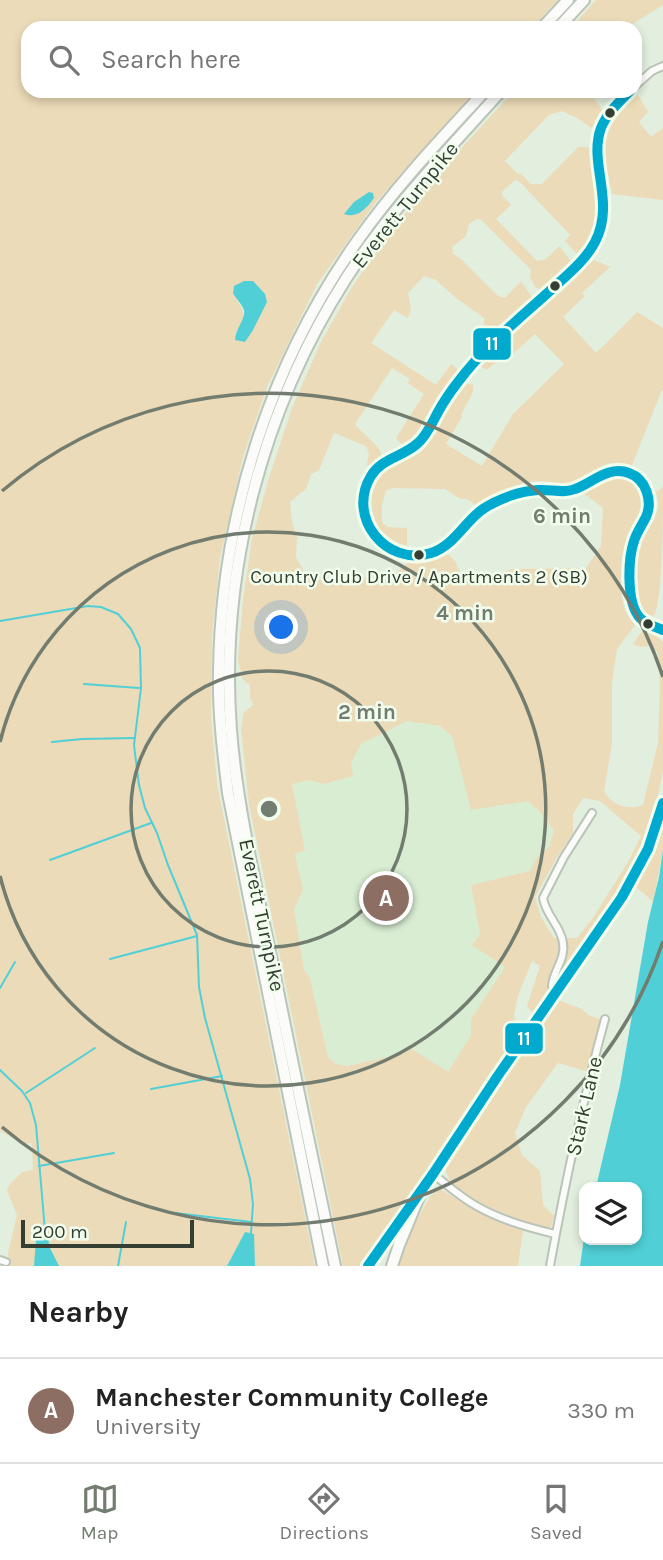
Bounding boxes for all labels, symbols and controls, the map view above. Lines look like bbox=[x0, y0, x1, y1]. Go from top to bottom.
search box bbox=[21, 21, 642, 98]
icon: search bbox=[45, 41, 83, 79]
text: Search here bbox=[101, 44, 241, 75]
unlabelled marker bbox=[603, 106, 617, 120]
street label: Everett Turnpike bbox=[347, 137, 463, 273]
unlabelled marker bbox=[548, 279, 562, 293]
line badge: 11 bbox=[472, 327, 512, 361]
text: 11 bbox=[485, 333, 499, 355]
text: 6 min bbox=[533, 504, 591, 528]
marker: Country Club Drive / Apartments 2 (SB) bbox=[412, 548, 426, 562]
place label: Country Club Drive / Apartments 2 (SB) bbox=[250, 566, 588, 588]
text: 4 min bbox=[436, 601, 494, 625]
your location bbox=[264, 610, 298, 644]
unlabelled marker bbox=[641, 617, 655, 631]
text: 2 min bbox=[338, 700, 396, 724]
centre of rings bbox=[257, 797, 281, 821]
street label: Everett Turnpike bbox=[234, 836, 290, 994]
pin: A bbox=[363, 872, 409, 924]
line badge: 11 bbox=[504, 1022, 544, 1055]
text: 11 bbox=[517, 1028, 531, 1050]
street label: Stark Lane bbox=[561, 1054, 607, 1158]
map controls bbox=[579, 1182, 642, 1245]
button: layers bbox=[579, 1182, 642, 1245]
scale bar bbox=[21, 1217, 194, 1249]
text: 200 m bbox=[32, 1221, 88, 1243]
text: Nearby bbox=[28, 1294, 128, 1330]
text: Manchester Community College bbox=[95, 1382, 489, 1413]
text: A bbox=[44, 1397, 58, 1424]
text: 330 m bbox=[567, 1397, 635, 1424]
text: University bbox=[95, 1413, 201, 1440]
tab: Map bbox=[81, 1480, 119, 1544]
tab: Directions bbox=[280, 1480, 369, 1544]
tab: Saved bbox=[530, 1480, 582, 1544]

